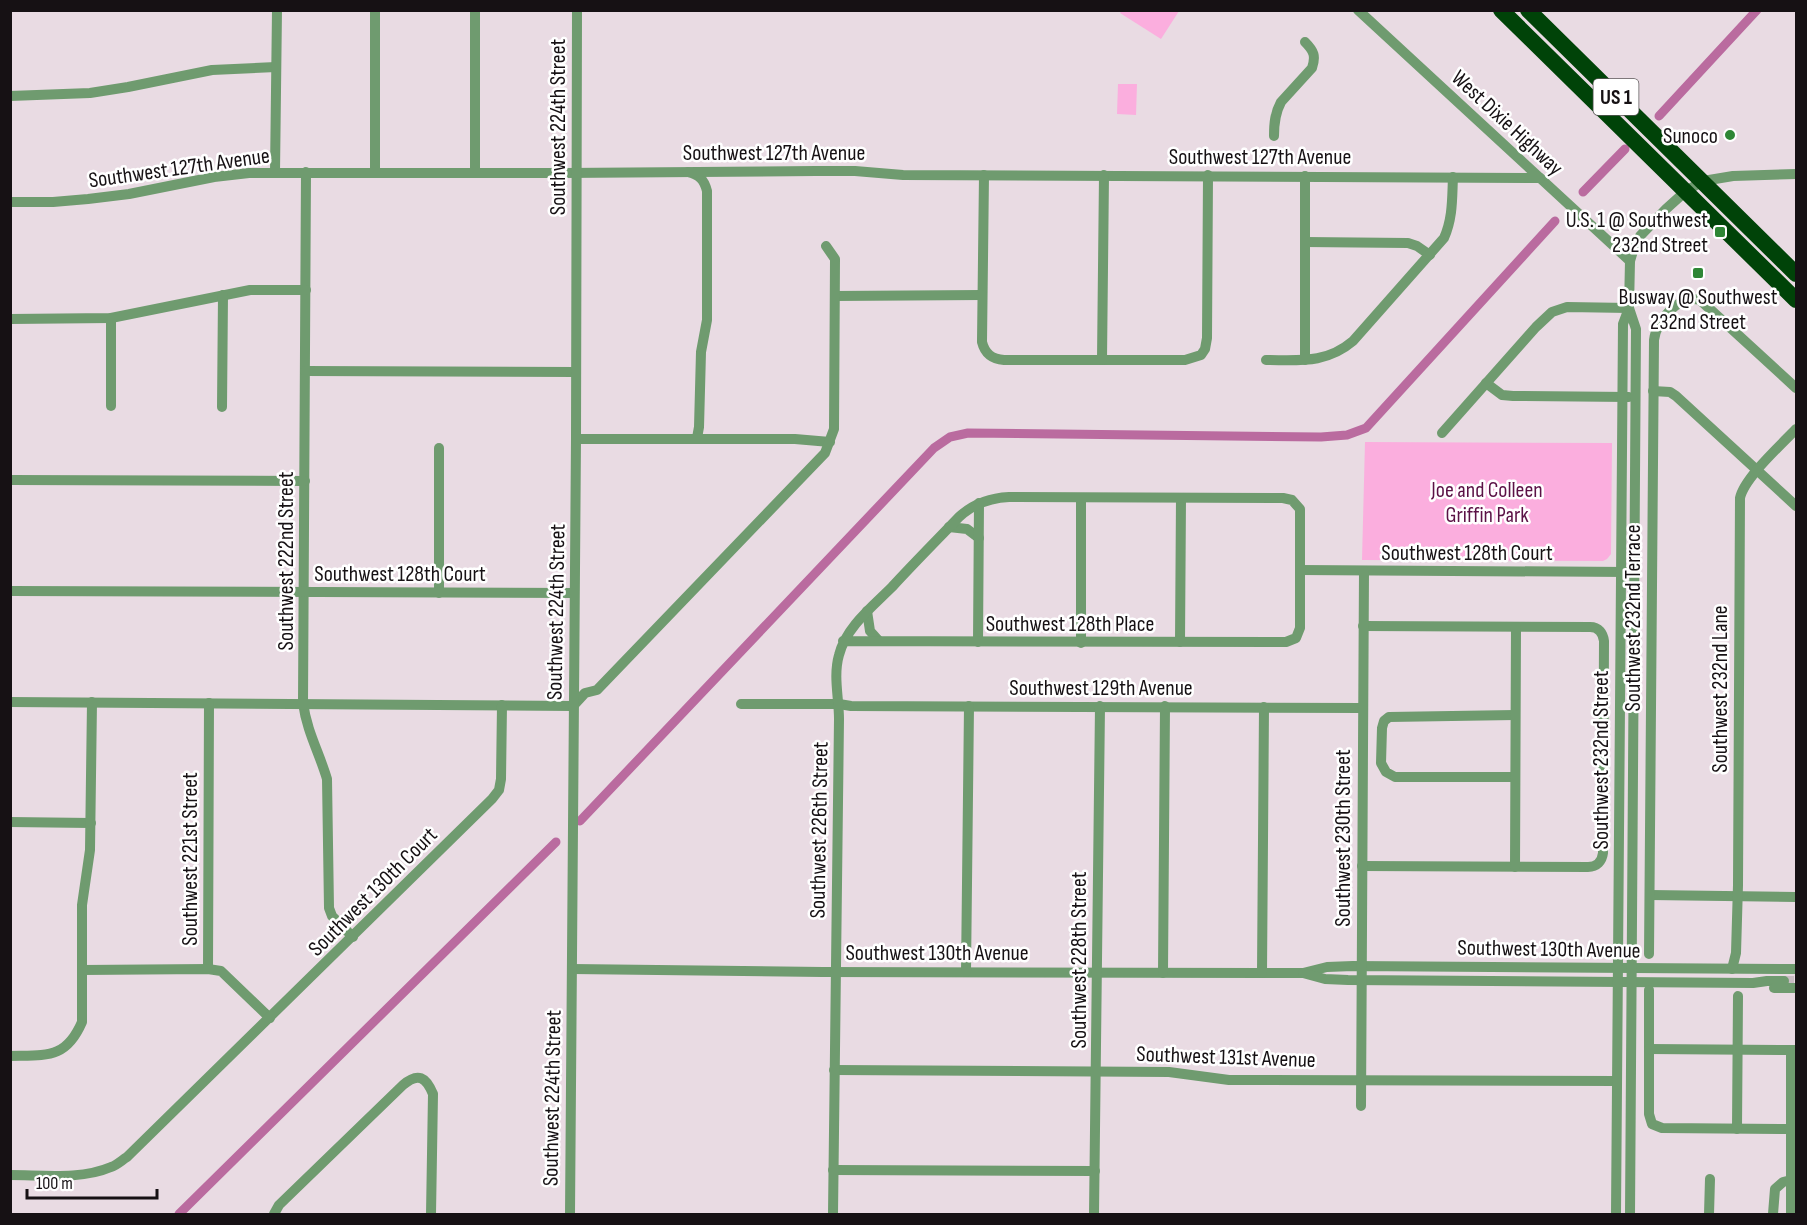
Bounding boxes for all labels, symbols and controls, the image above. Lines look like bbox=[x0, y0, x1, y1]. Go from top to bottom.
street label: Southwest 224th Street bbox=[545, 39, 572, 215]
street label: West Dixie Highway bbox=[1446, 65, 1569, 182]
road number: US 1 bbox=[1594, 79, 1638, 115]
place label: Sunoco bbox=[1663, 123, 1718, 150]
marker: Sunoco bbox=[1723, 128, 1737, 142]
street label: Southwest 127th Avenue bbox=[683, 140, 865, 167]
street label: Southwest 127th Avenue bbox=[87, 142, 271, 195]
street label: Southwest 127th Avenue bbox=[1169, 144, 1351, 171]
place label: U.S. 1 @ Southwest 232nd Street bbox=[1566, 207, 1708, 259]
marker: U.S. 1 @ Southwest 232nd Street bbox=[1713, 225, 1727, 239]
marker: Busway @ Southwest 232nd Street bbox=[1691, 266, 1705, 280]
place label: Busway @ Southwest 232nd Street bbox=[1619, 284, 1778, 336]
street label: Southwest 222nd Street bbox=[273, 471, 300, 650]
park label: Joe and Colleen Griffin Park bbox=[1430, 477, 1543, 529]
street label: Southwest 224th Street bbox=[541, 523, 572, 700]
street label: Southwest 232nd Terrace bbox=[1620, 524, 1647, 712]
street label: Southwest 128th Court bbox=[1381, 540, 1553, 567]
street label: Southwest 128th Court bbox=[314, 561, 486, 588]
street label: Southwest 232nd Lane bbox=[1707, 605, 1734, 773]
street label: Southwest 128th Place bbox=[986, 611, 1154, 638]
street label: Southwest 232nd Street bbox=[1588, 670, 1615, 849]
street label: Southwest 129th Avenue bbox=[1009, 675, 1193, 702]
street label: Southwest 226th Street bbox=[804, 741, 835, 919]
street label: Southwest 230th Street bbox=[1330, 749, 1357, 927]
street label: Southwest 221st Street bbox=[177, 772, 204, 946]
street label: Southwest 130th Court bbox=[303, 822, 443, 962]
street label: Southwest 228th Street bbox=[1066, 871, 1093, 1048]
street label: Southwest 130th Avenue bbox=[1457, 934, 1641, 965]
street label: Southwest 130th Avenue bbox=[845, 940, 1029, 967]
street label: Southwest 224th Street bbox=[537, 1009, 568, 1186]
street label: Southwest 131st Avenue bbox=[1136, 1041, 1316, 1074]
scale bar bbox=[27, 1162, 158, 1200]
text: 100 m bbox=[36, 1173, 73, 1194]

